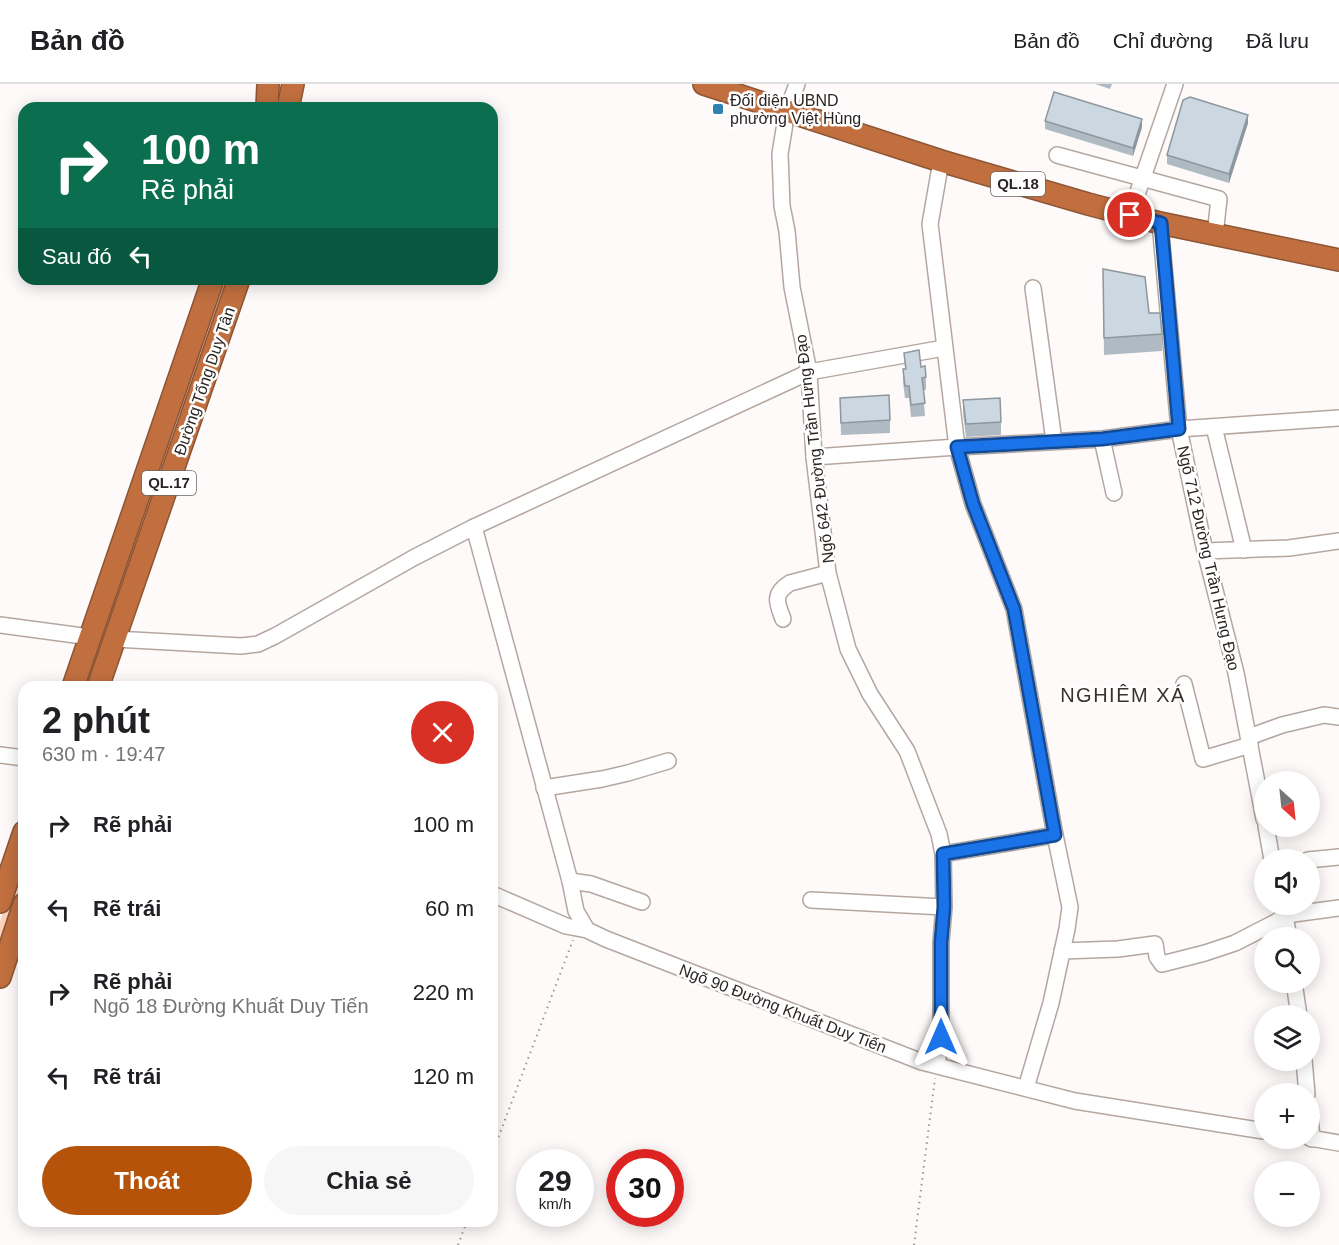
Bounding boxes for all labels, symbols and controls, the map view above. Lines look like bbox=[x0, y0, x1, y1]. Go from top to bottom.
text: Bản đồ bbox=[30, 25, 125, 56]
text: Bản đồ bbox=[1013, 29, 1080, 52]
text: Chỉ đường bbox=[1113, 29, 1213, 52]
text: Đã lưu bbox=[1246, 29, 1309, 52]
place label: Đối diện UBND phường Việt Hùng bbox=[730, 92, 861, 127]
marker: Đối diện UBND phường Việt Hùng bbox=[711, 102, 725, 116]
icon: right bbox=[42, 126, 120, 204]
text: 100 m bbox=[141, 126, 260, 173]
road number: QL.18 bbox=[991, 172, 1045, 196]
text: Rẽ phải bbox=[141, 175, 234, 205]
pin bbox=[1104, 189, 1155, 240]
icon: arrive bbox=[1113, 198, 1146, 231]
icon: left bbox=[124, 240, 157, 273]
text: Sau đó bbox=[42, 244, 112, 269]
street label: Đường Tống Duy Tân bbox=[171, 305, 238, 458]
street label: Ngõ 642 Đường Trần Hưng Đạo bbox=[792, 334, 837, 564]
street label: Ngõ 712 Đường Trần Hưng Đạo bbox=[1174, 444, 1243, 672]
road number: QL.17 bbox=[142, 471, 196, 495]
district label: NGHIÊM XÁ bbox=[1060, 684, 1186, 706]
text: 2 phút bbox=[42, 700, 150, 741]
button: close bbox=[411, 701, 474, 764]
text: 630 m · 19:47 bbox=[42, 743, 165, 765]
north arrow bbox=[1254, 771, 1320, 837]
map controls bbox=[1254, 771, 1320, 1227]
icon: right bbox=[42, 809, 75, 842]
text: Rẽ phải bbox=[93, 812, 172, 837]
text: 100 m bbox=[413, 812, 474, 837]
button: sound bbox=[1254, 849, 1320, 915]
icon: left bbox=[42, 893, 75, 926]
text: Rẽ trái bbox=[93, 896, 161, 921]
text: 60 m bbox=[425, 896, 474, 921]
button: search bbox=[1254, 927, 1320, 993]
street label: Ngõ 90 Đường Khuất Duy Tiến bbox=[677, 961, 889, 1056]
text: Rẽ phải bbox=[93, 969, 172, 994]
icon: right bbox=[42, 977, 75, 1010]
text: 220 m bbox=[413, 980, 474, 1005]
text: Ngõ 18 Đường Khuất Duy Tiến bbox=[93, 995, 369, 1017]
position arrow bbox=[909, 1005, 973, 1069]
button: layers bbox=[1254, 1005, 1320, 1071]
icon: left bbox=[42, 1061, 75, 1094]
text: Rẽ trái bbox=[93, 1064, 161, 1089]
text: 120 m bbox=[413, 1064, 474, 1089]
button: + bbox=[1254, 1083, 1320, 1149]
button: Thoát bbox=[42, 1146, 252, 1215]
button: Chia sẻ bbox=[264, 1146, 474, 1215]
speed limit sign: 30 bbox=[606, 1149, 684, 1227]
button: − bbox=[1254, 1161, 1320, 1227]
text: 29 bbox=[538, 1164, 572, 1197]
text: km/h bbox=[539, 1195, 571, 1212]

